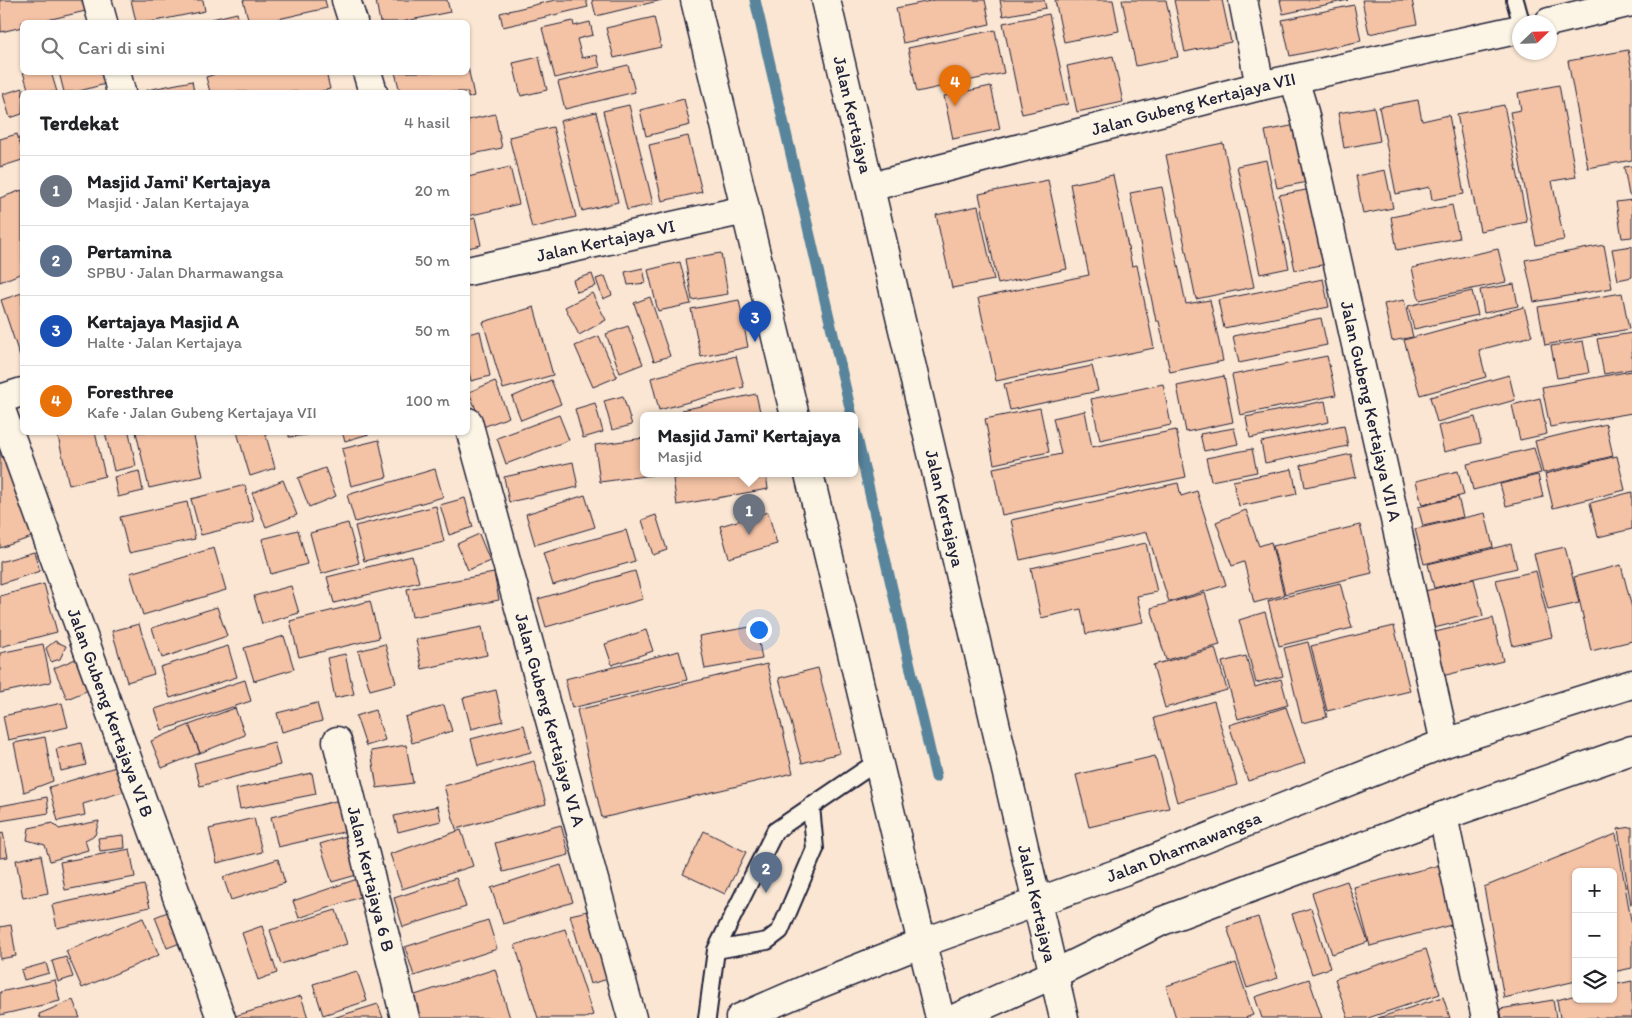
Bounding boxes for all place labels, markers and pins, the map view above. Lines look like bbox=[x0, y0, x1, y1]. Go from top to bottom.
pin: 4 bbox=[939, 65, 971, 106]
pin: 3 bbox=[739, 301, 771, 342]
pin: 1 bbox=[733, 494, 765, 535]
pin: 2 bbox=[750, 852, 782, 893]

